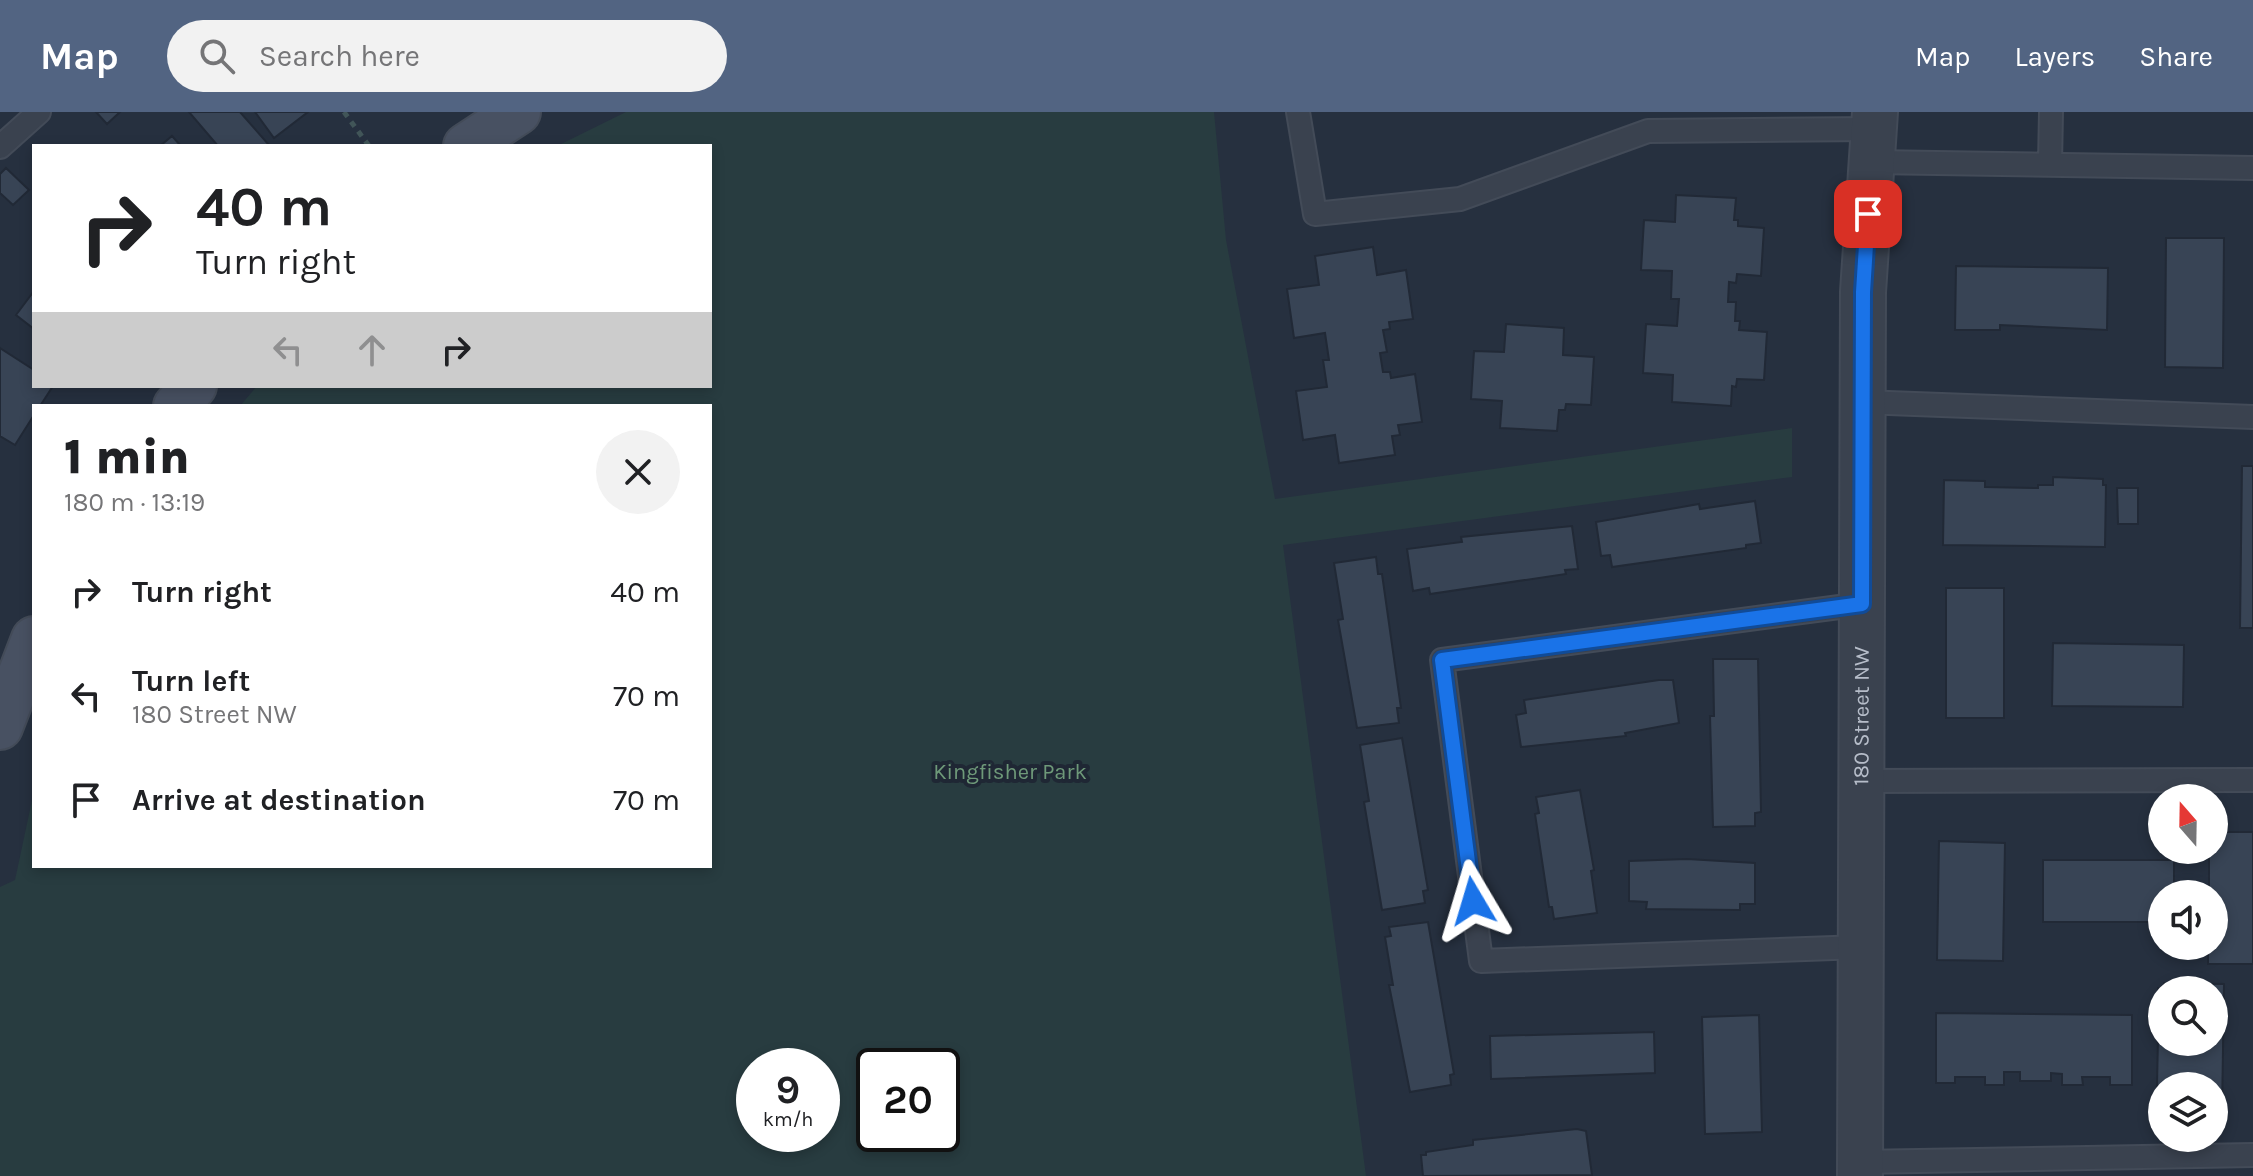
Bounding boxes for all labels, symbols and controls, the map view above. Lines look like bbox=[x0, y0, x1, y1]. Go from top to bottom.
search box bbox=[167, 20, 727, 92]
text: Map bbox=[40, 34, 119, 79]
icon: search bbox=[195, 34, 239, 78]
text: Search here bbox=[259, 38, 420, 74]
text: Map bbox=[1915, 40, 1970, 73]
text: Layers bbox=[2014, 40, 2095, 73]
text: Share bbox=[2139, 40, 2213, 73]
text: 40 m bbox=[196, 174, 332, 239]
icon: right bbox=[64, 176, 168, 280]
pin bbox=[1834, 180, 1902, 248]
icon: arrive bbox=[1846, 192, 1890, 236]
text: Turn right bbox=[196, 241, 356, 283]
icon: left bbox=[266, 328, 310, 372]
icon: ahead bbox=[350, 328, 394, 372]
icon: right bbox=[434, 328, 478, 372]
text: 1 min bbox=[64, 429, 190, 485]
button: close bbox=[596, 430, 680, 514]
text: 180 m · 13:19 bbox=[64, 487, 205, 518]
icon: right bbox=[64, 570, 108, 614]
text: Turn right bbox=[132, 574, 272, 610]
text: 40 m bbox=[610, 574, 680, 610]
street label: 180 Street NW bbox=[1848, 646, 1875, 786]
text: Turn left bbox=[132, 663, 250, 699]
icon: left bbox=[64, 674, 108, 718]
text: 70 m bbox=[613, 678, 680, 714]
text: 180 Street NW bbox=[132, 699, 297, 730]
park label: Kingfisher Park bbox=[933, 759, 1087, 785]
icon: arrive bbox=[64, 778, 108, 822]
text: Arrive at destination bbox=[132, 782, 426, 818]
text: 70 m bbox=[613, 782, 680, 818]
north arrow bbox=[2148, 784, 2228, 864]
map controls bbox=[2148, 784, 2228, 1152]
position arrow bbox=[1431, 859, 1515, 943]
button: sound bbox=[2148, 880, 2228, 960]
button: search bbox=[2148, 976, 2228, 1056]
speed limit sign: 20 bbox=[856, 1048, 960, 1152]
text: 9 bbox=[776, 1066, 800, 1113]
button: layers bbox=[2148, 1072, 2228, 1152]
text: km/h bbox=[763, 1108, 813, 1131]

